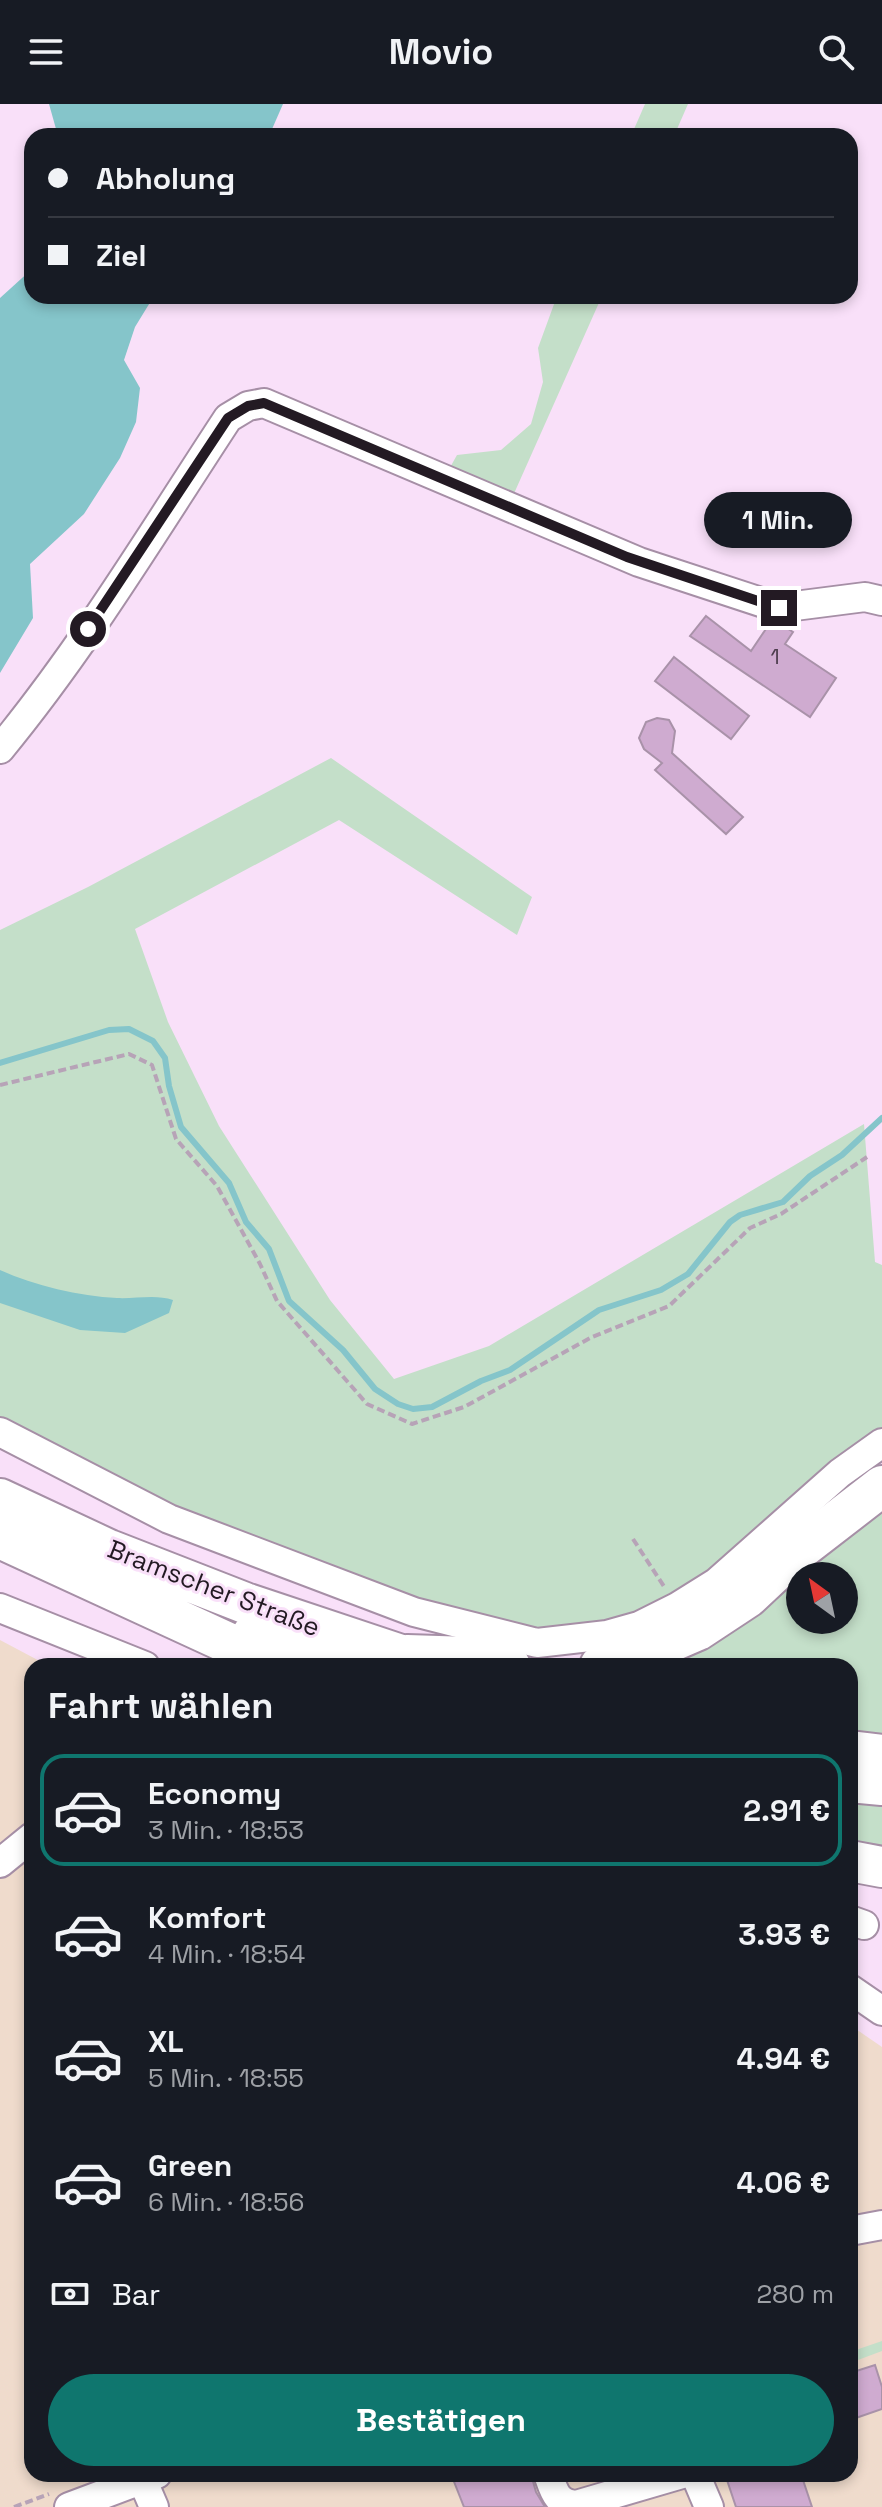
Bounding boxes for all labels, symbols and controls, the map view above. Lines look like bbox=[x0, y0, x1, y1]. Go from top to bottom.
text: Movio bbox=[389, 29, 493, 75]
icon: menu bbox=[24, 30, 68, 74]
icon: search bbox=[814, 30, 858, 74]
text: Abholung bbox=[96, 159, 235, 198]
text: Ziel bbox=[96, 236, 147, 275]
callout: 1 Min. bbox=[705, 492, 853, 548]
text: 1 Min. bbox=[742, 503, 814, 537]
route end bbox=[761, 590, 797, 626]
route start bbox=[70, 611, 106, 647]
house number: 1 bbox=[770, 642, 780, 670]
street label: Bramscher Straße bbox=[103, 1532, 325, 1644]
north arrow bbox=[786, 1562, 858, 1634]
map controls bbox=[786, 1562, 858, 1634]
text: Fahrt wählen bbox=[48, 1683, 273, 1729]
icon: car bbox=[52, 1774, 124, 1846]
text: Economy bbox=[148, 1774, 281, 1813]
text: 2.91 € bbox=[743, 1791, 830, 1830]
text: 3 Min. · 18:53 bbox=[148, 1813, 304, 1847]
icon: car bbox=[52, 1898, 124, 1970]
text: Komfort bbox=[148, 1898, 266, 1937]
text: 3.93 € bbox=[738, 1915, 830, 1954]
text: 4 Min. · 18:54 bbox=[148, 1937, 305, 1971]
icon: car bbox=[52, 2022, 124, 2094]
text: XL bbox=[148, 2022, 184, 2061]
text: 4.94 € bbox=[736, 2039, 830, 2078]
text: 5 Min. · 18:55 bbox=[148, 2061, 304, 2095]
icon: car bbox=[52, 2146, 124, 2218]
text: Green bbox=[148, 2146, 232, 2185]
text: 4.06 € bbox=[736, 2163, 830, 2202]
text: 6 Min. · 18:56 bbox=[148, 2185, 304, 2219]
icon: cash bbox=[48, 2272, 92, 2316]
text: Bar bbox=[112, 2275, 160, 2314]
text: 280 m bbox=[756, 2277, 834, 2311]
button: Bestätigen bbox=[48, 2374, 834, 2466]

